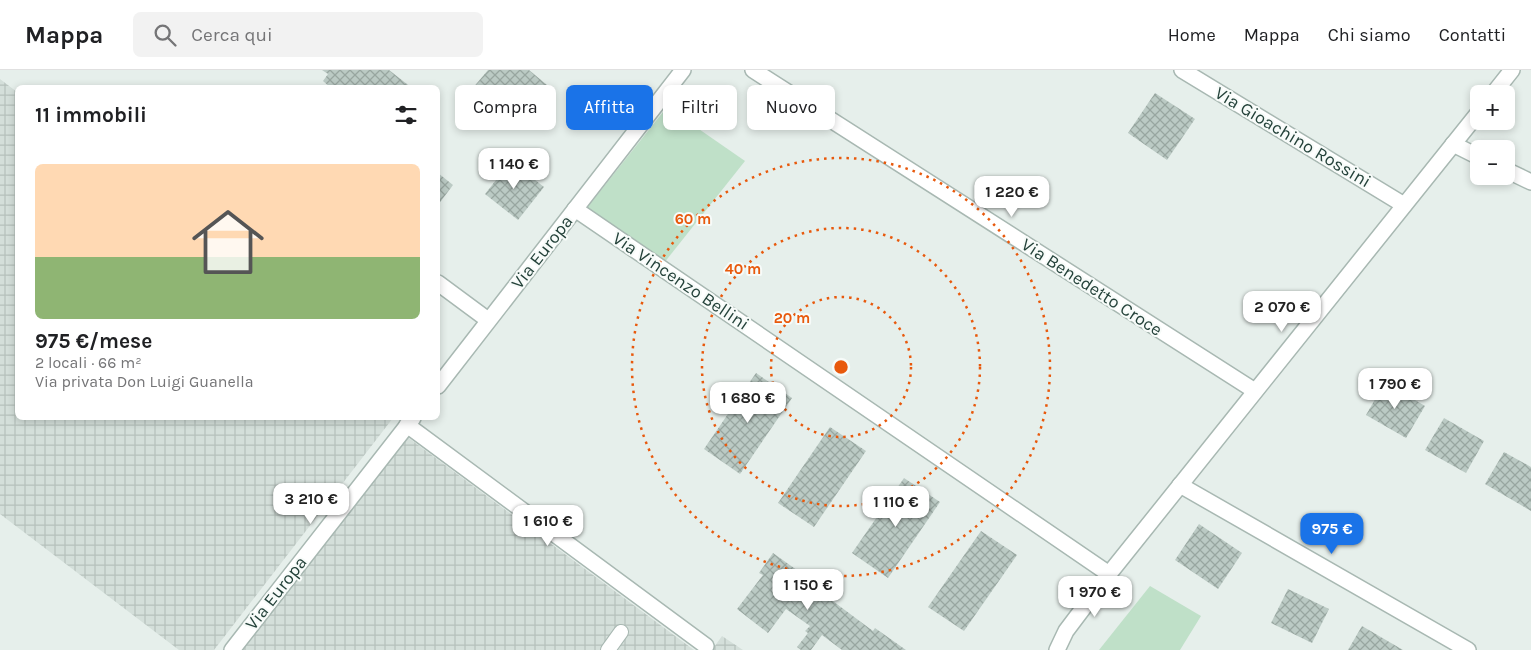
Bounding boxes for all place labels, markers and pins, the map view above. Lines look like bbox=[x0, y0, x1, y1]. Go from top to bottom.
pin: 1 140 € bbox=[468, 148, 560, 190]
pin: 1 220 € bbox=[966, 176, 1058, 218]
pin: 2 070 € bbox=[1236, 290, 1328, 333]
centre of rings bbox=[832, 358, 850, 376]
pin: 1 790 € bbox=[1349, 368, 1441, 410]
pin: 1 680 € bbox=[702, 382, 794, 424]
pin: 3 210 € bbox=[265, 482, 357, 525]
pin: 1 110 € bbox=[850, 486, 942, 528]
pin: 1 610 € bbox=[502, 504, 594, 547]
pin: 975 € bbox=[1297, 512, 1367, 555]
pin: 1 150 € bbox=[762, 568, 854, 611]
pin: 1 970 € bbox=[1049, 576, 1141, 618]

